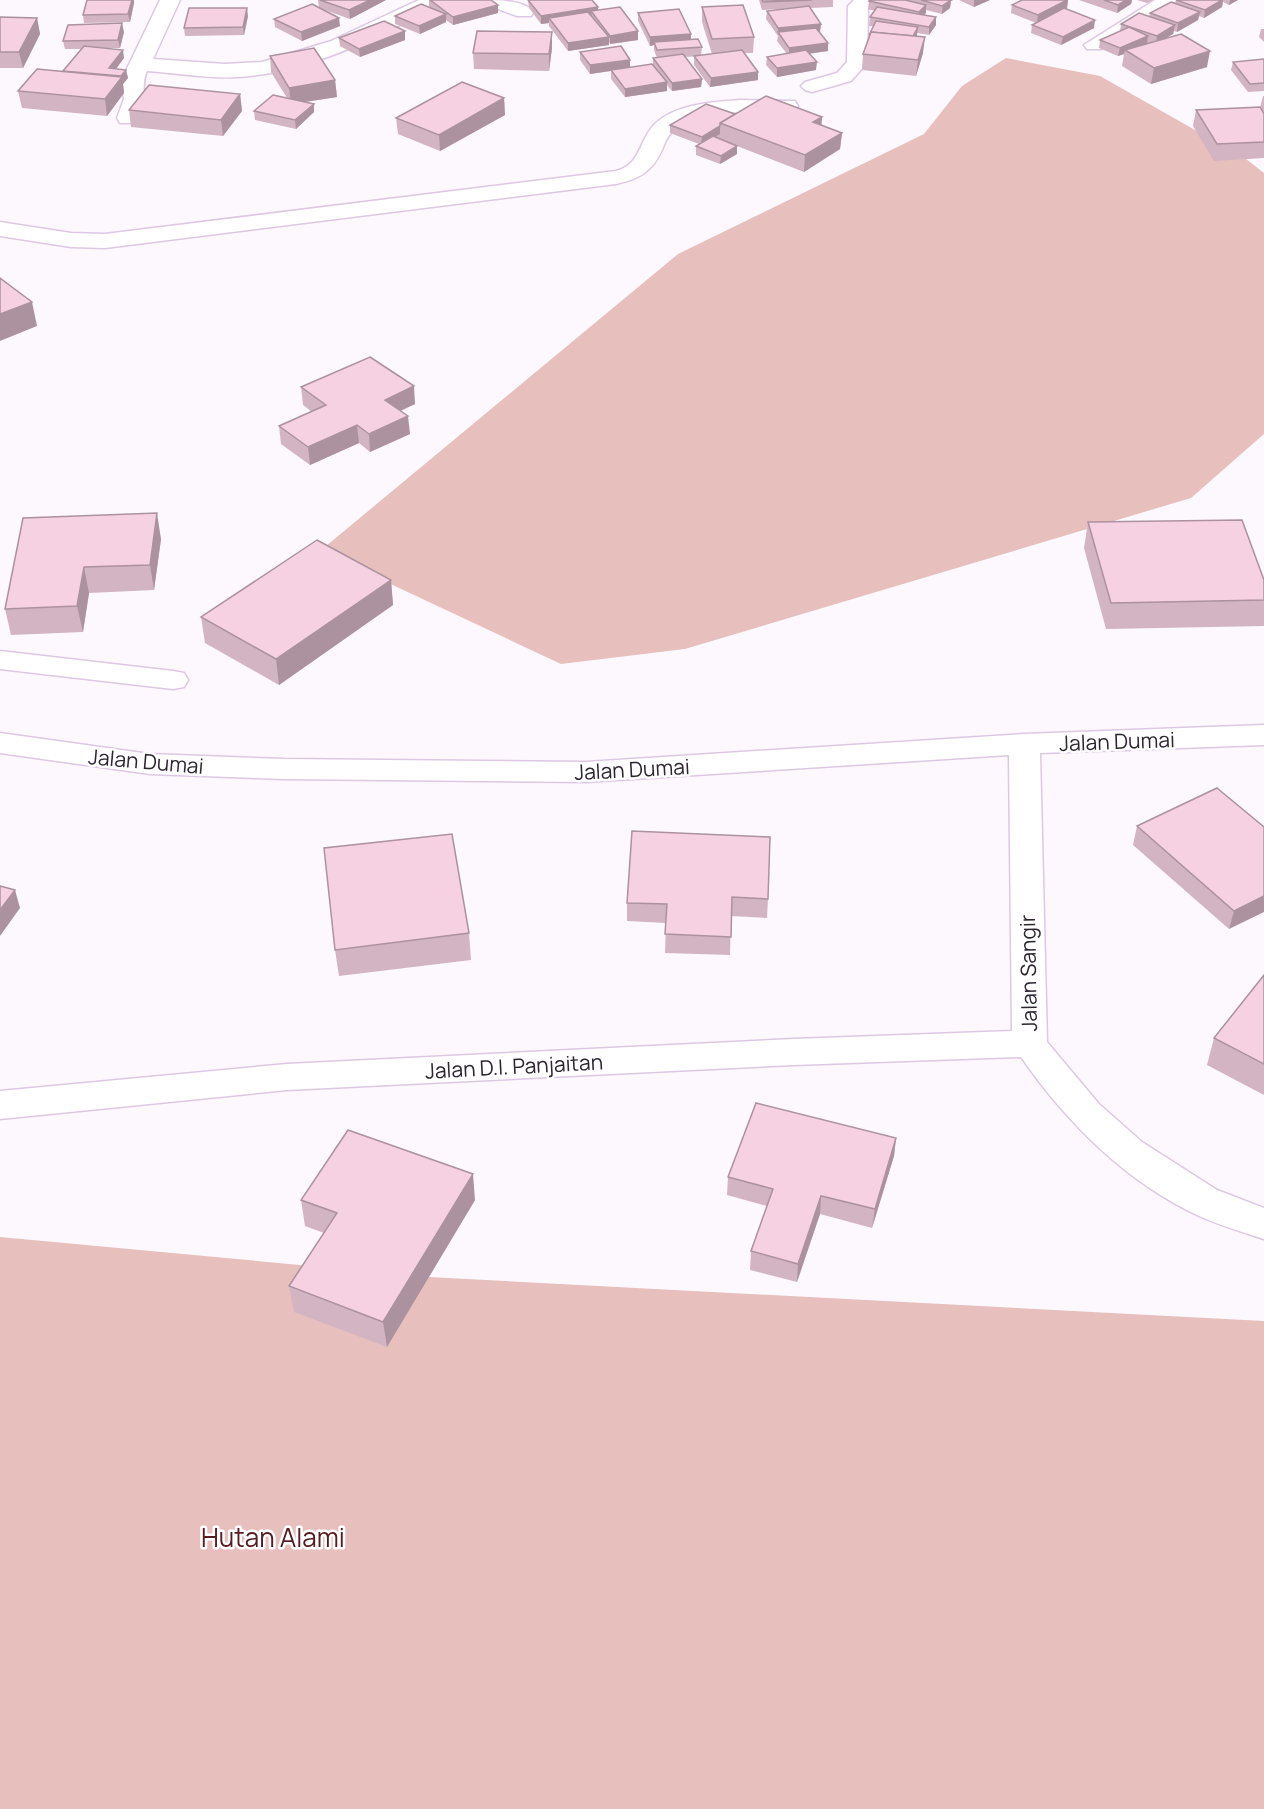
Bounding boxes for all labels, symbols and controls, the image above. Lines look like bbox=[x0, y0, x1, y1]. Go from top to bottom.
street label: Jalan Dumai bbox=[1059, 725, 1175, 757]
street label: Jalan Dumai bbox=[87, 742, 205, 780]
street label: Jalan Dumai bbox=[574, 752, 690, 786]
street label: Jalan Sangir bbox=[1013, 914, 1043, 1032]
street label: Jalan D.I. Panjaitan bbox=[424, 1047, 604, 1085]
park label: Hutan Alami bbox=[201, 1519, 345, 1555]

